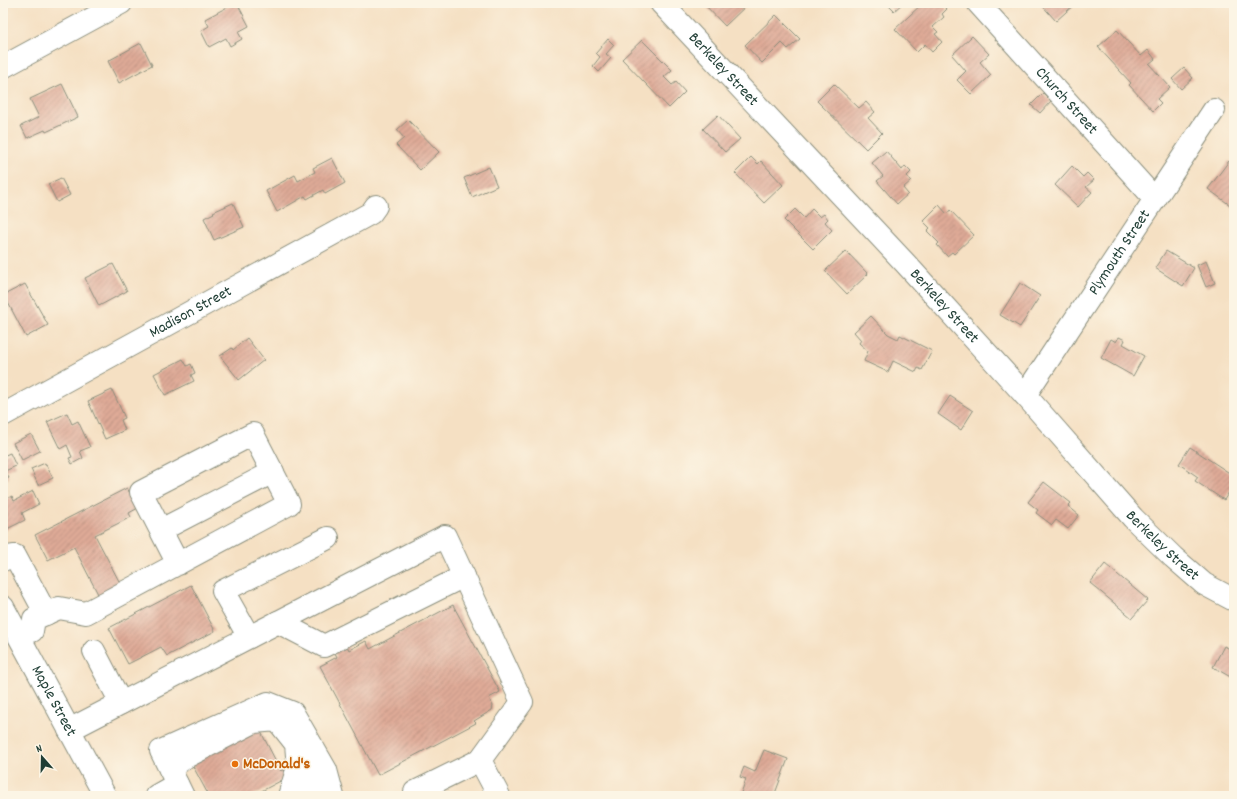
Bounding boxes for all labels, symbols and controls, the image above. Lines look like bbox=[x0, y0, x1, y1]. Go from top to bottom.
street label: Berkeley Street bbox=[683, 27, 764, 112]
street label: Church Street bbox=[1030, 62, 1103, 140]
street label: Plymouth Street bbox=[1083, 205, 1156, 300]
street label: Berkeley Street bbox=[904, 264, 985, 349]
street label: Madison Street bbox=[145, 280, 236, 344]
street label: Berkeley Street bbox=[1120, 505, 1204, 586]
street label: Maple Street bbox=[25, 661, 82, 741]
north arrow bbox=[22, 737, 62, 777]
text: N bbox=[34, 741, 45, 758]
place label: McDonald's bbox=[243, 753, 311, 776]
marker: McDonald's bbox=[230, 759, 240, 769]

